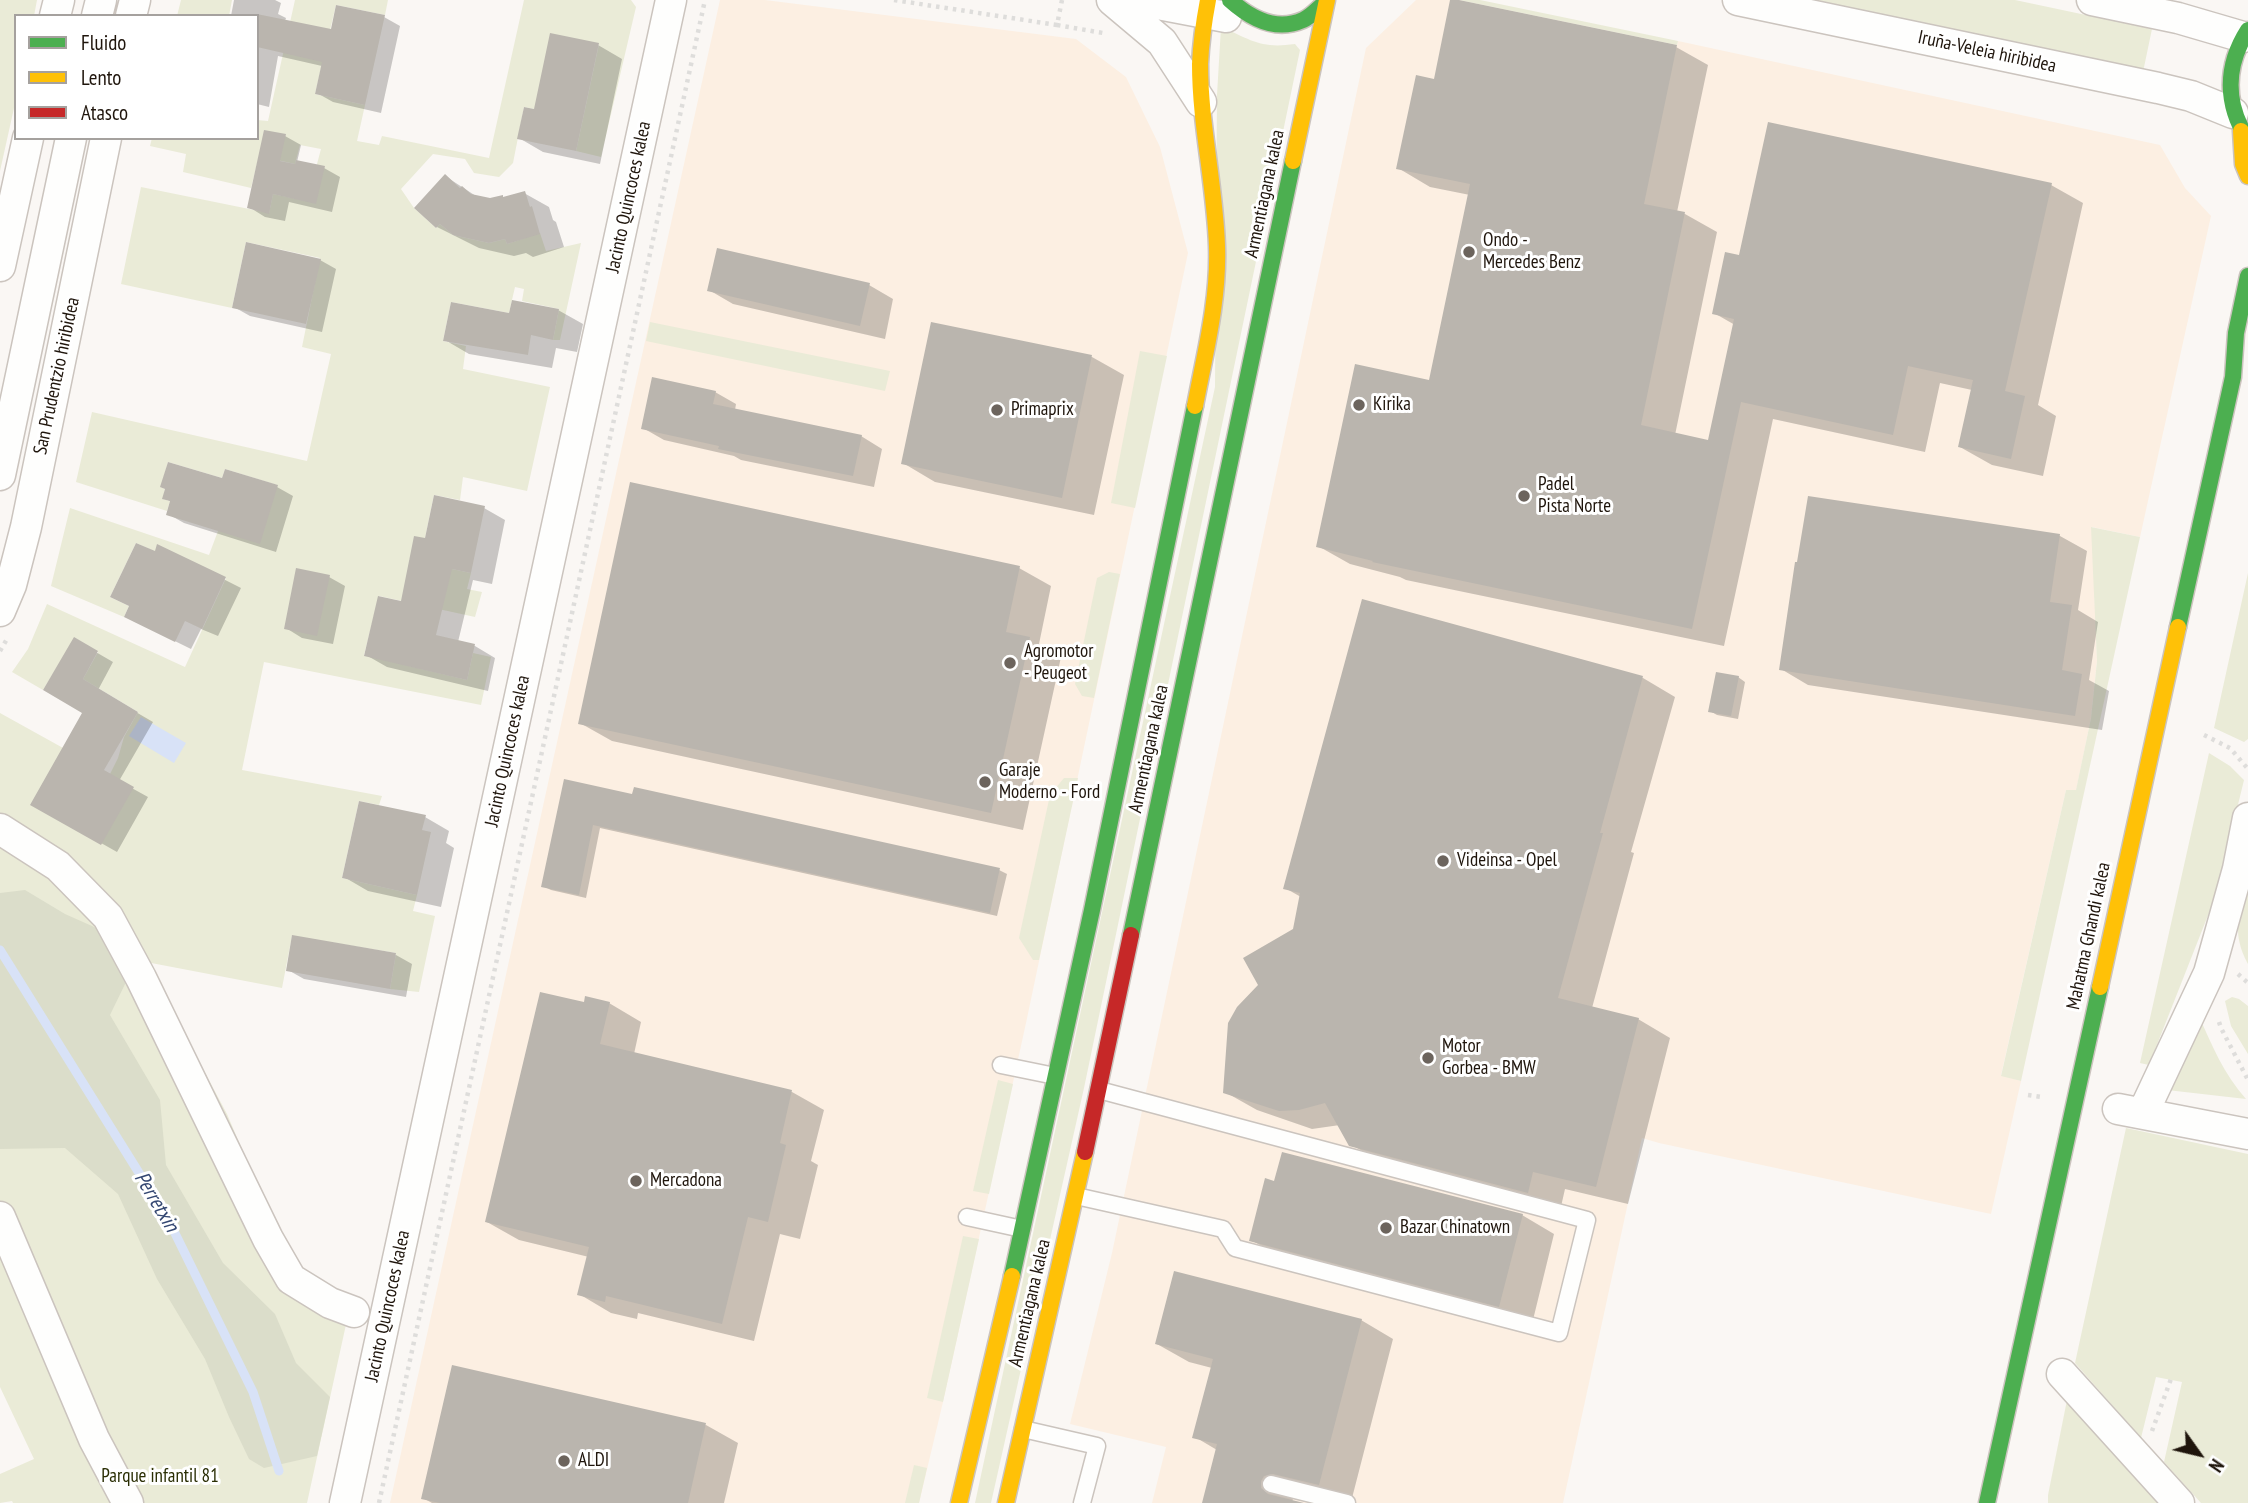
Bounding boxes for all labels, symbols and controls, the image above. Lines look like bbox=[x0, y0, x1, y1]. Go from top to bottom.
legend bbox=[14, 14, 259, 140]
street label: Iruña-Veleia hiribidea bbox=[1916, 26, 2058, 78]
text: Fluido bbox=[81, 29, 126, 56]
text: Lento bbox=[81, 64, 121, 91]
text: Atasco bbox=[81, 99, 128, 126]
street label: Jacinto Quincoces kalea bbox=[602, 119, 656, 275]
street label: Armentiagana kalea bbox=[1240, 128, 1290, 260]
place label: Ondo - Mercedes Benz bbox=[1483, 230, 1581, 274]
marker: Ondo - Mercedes Benz bbox=[1461, 244, 1477, 260]
street label: San Prudentzio hiribidea bbox=[29, 295, 85, 457]
place label: Kirika bbox=[1373, 394, 1411, 416]
marker: Kirika bbox=[1351, 397, 1367, 413]
place label: Primaprix bbox=[1011, 399, 1074, 421]
marker: Primaprix bbox=[989, 402, 1005, 418]
place label: Padel Pista Norte bbox=[1538, 474, 1611, 518]
marker: Padel Pista Norte bbox=[1516, 488, 1532, 504]
place label: Agromotor - Peugeot bbox=[1024, 641, 1093, 685]
marker: Agromotor - Peugeot bbox=[1002, 655, 1018, 671]
street label: Jacinto Quincoces kalea bbox=[481, 673, 535, 829]
street label: Armentiagana kalea bbox=[1124, 683, 1174, 815]
place label: Garaje Moderno - Ford bbox=[999, 760, 1100, 804]
marker: Garaje Moderno - Ford bbox=[977, 774, 993, 790]
place label: Videinsa - Opel bbox=[1457, 850, 1557, 872]
marker: Videinsa - Opel bbox=[1435, 853, 1451, 869]
street label: Mahatma Ghandi kalea bbox=[2062, 860, 2116, 1012]
place label: Motor Gorbea - BMW bbox=[1442, 1036, 1536, 1080]
marker: Motor Gorbea - BMW bbox=[1420, 1050, 1436, 1066]
water label: Perretxin bbox=[128, 1167, 184, 1237]
place label: Mercadona bbox=[650, 1170, 722, 1192]
marker: Mercadona bbox=[628, 1173, 644, 1189]
place label: Bazar Chinatown bbox=[1400, 1217, 1510, 1239]
marker: Bazar Chinatown bbox=[1378, 1220, 1394, 1236]
street label: Jacinto Quincoces kalea bbox=[361, 1228, 415, 1384]
street label: Armentiagana kalea bbox=[1004, 1237, 1056, 1369]
north arrow bbox=[2164, 1419, 2234, 1489]
place label: ALDI bbox=[578, 1450, 609, 1472]
marker: ALDI bbox=[556, 1453, 572, 1469]
text: N bbox=[2204, 1455, 2229, 1477]
park label: Parque infantil 81 bbox=[101, 1466, 219, 1488]

